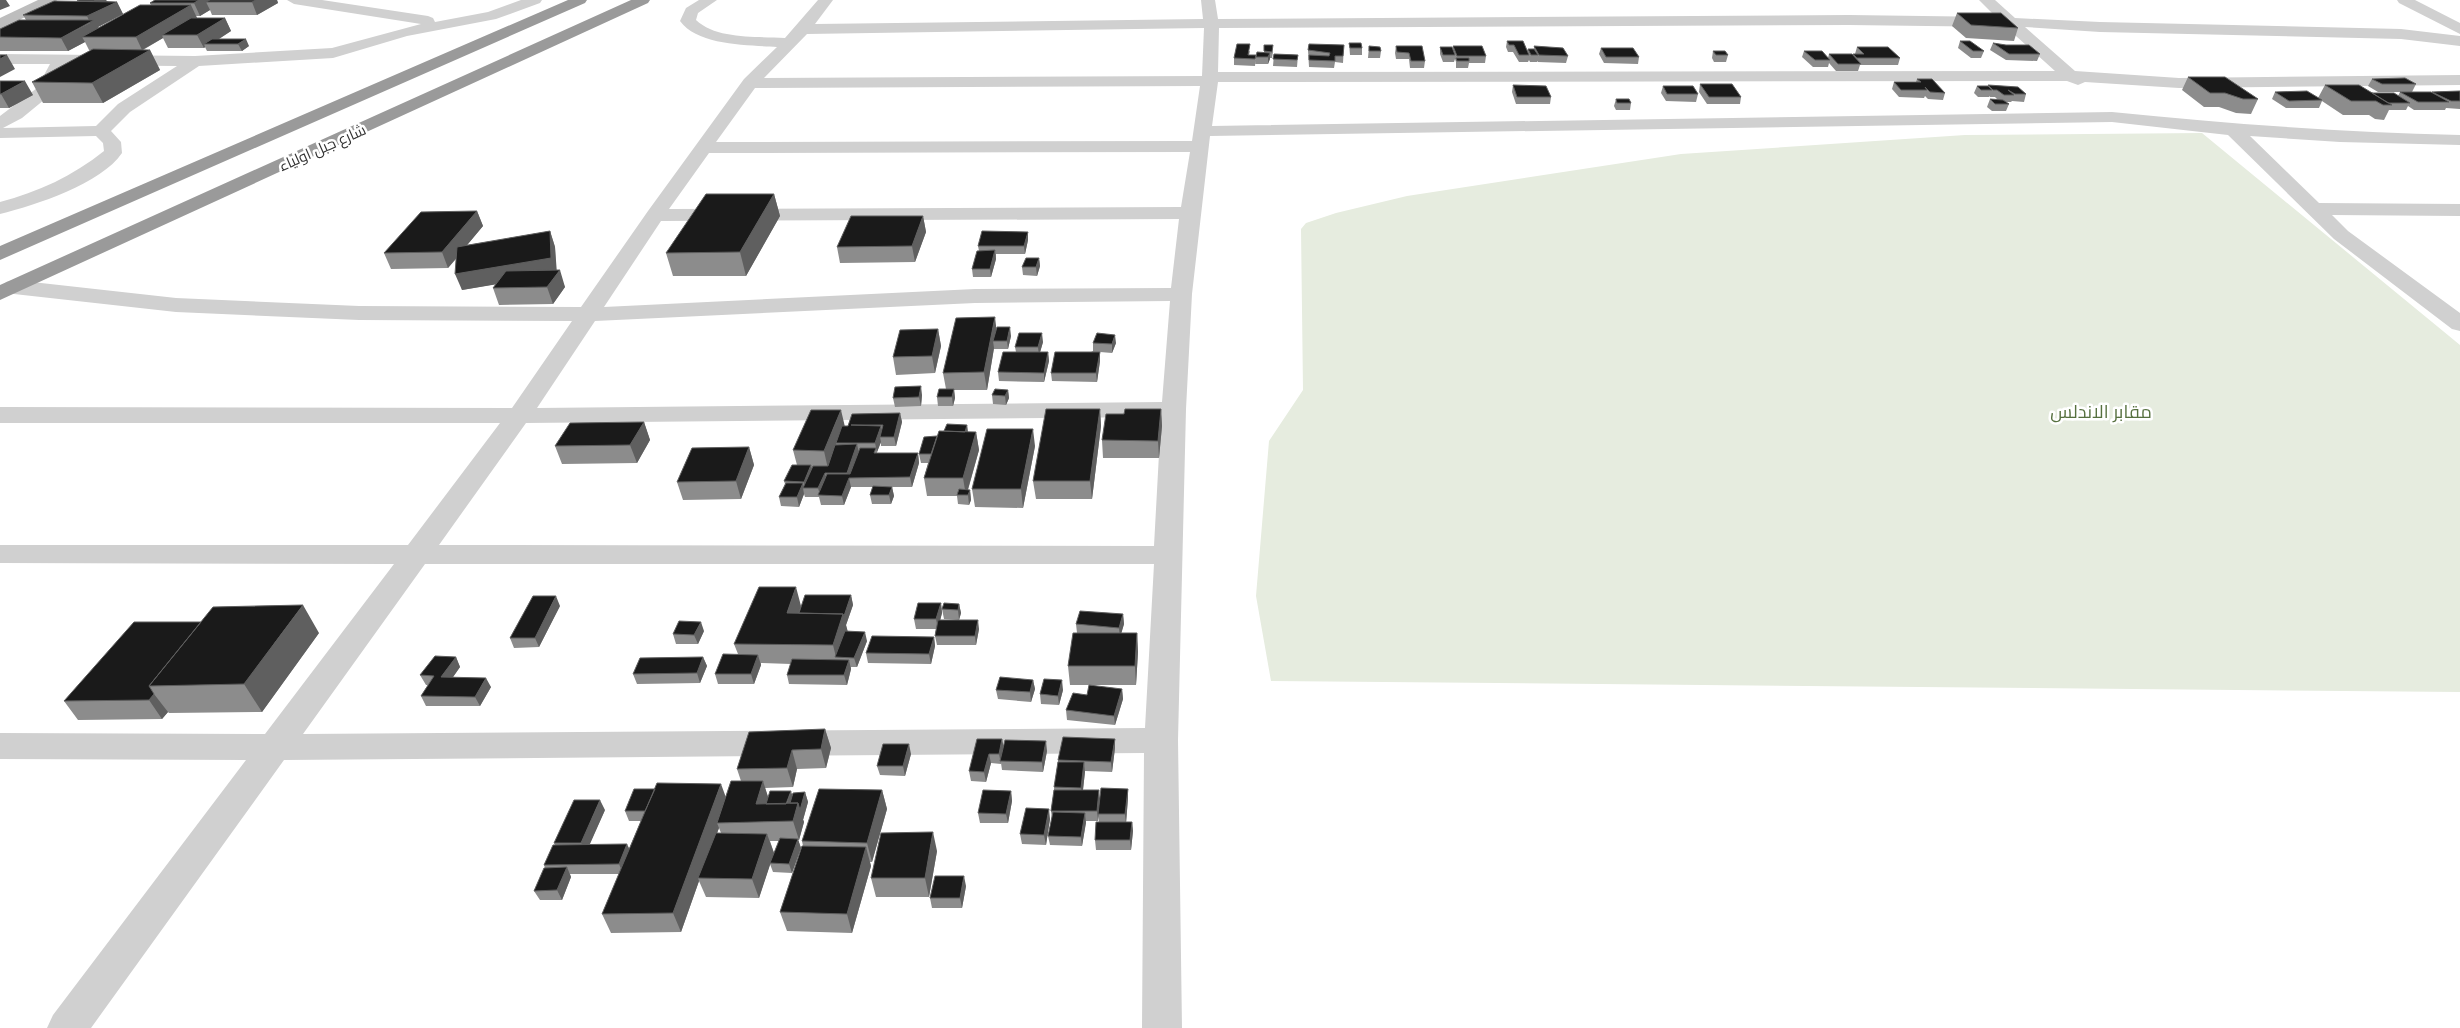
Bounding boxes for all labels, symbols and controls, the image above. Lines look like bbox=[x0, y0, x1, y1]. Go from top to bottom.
street label: شارع جبل اولياء bbox=[275, 119, 370, 177]
park label: مقابر الاندلس bbox=[2050, 399, 2152, 423]

